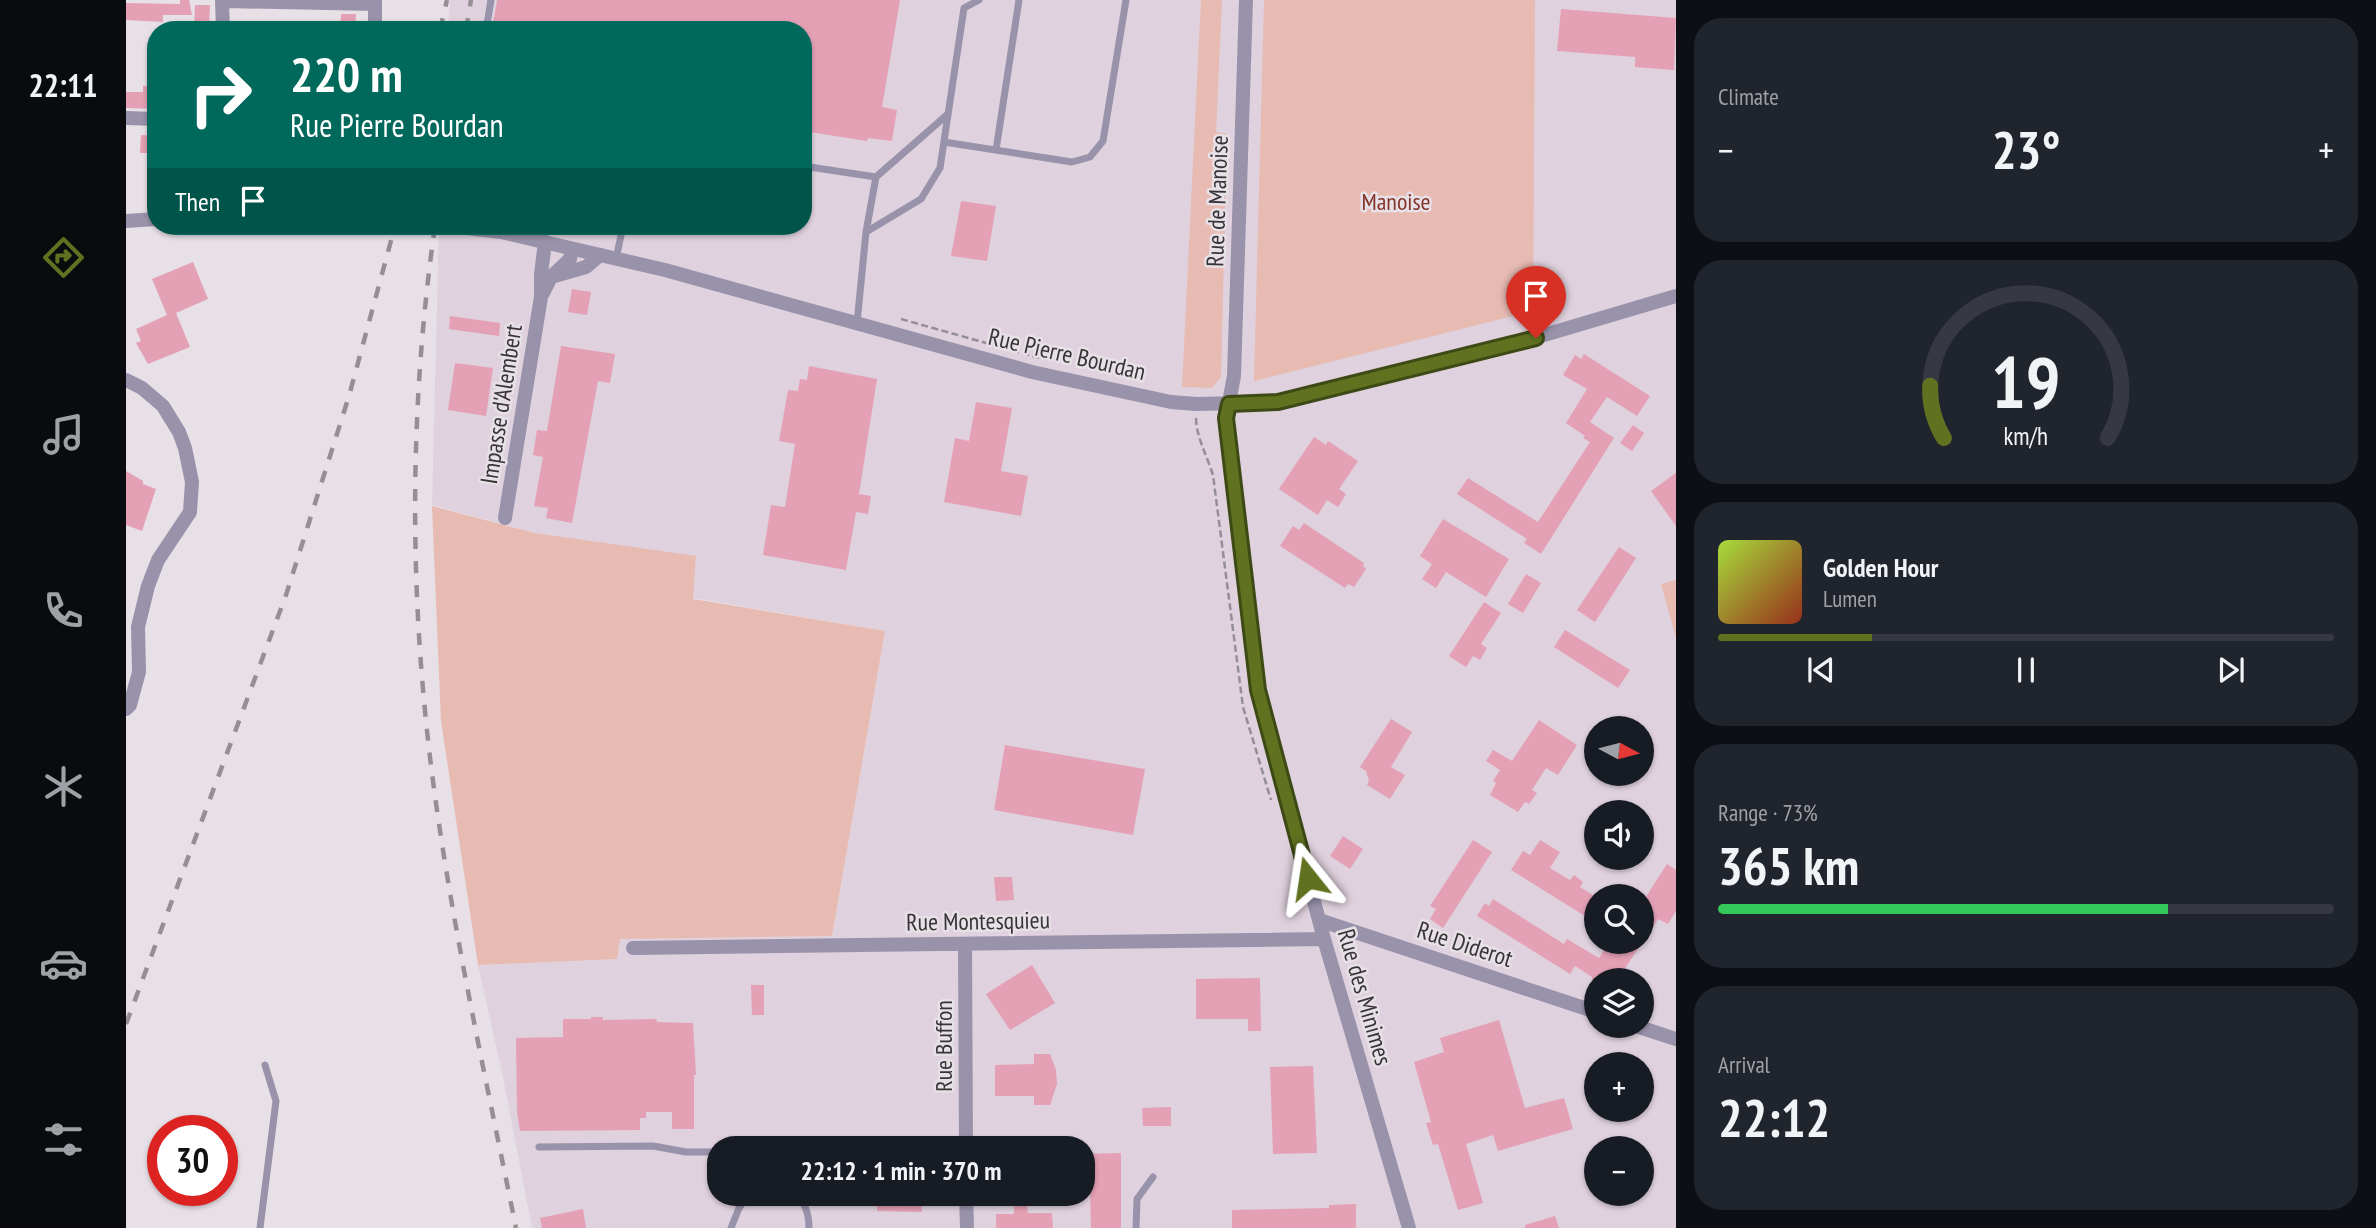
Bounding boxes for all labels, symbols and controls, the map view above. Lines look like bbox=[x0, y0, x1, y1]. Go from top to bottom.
text: 220 m bbox=[290, 42, 403, 106]
icon: right bbox=[175, 49, 266, 140]
text: 22:11 bbox=[28, 64, 98, 106]
text: Climate bbox=[1718, 82, 1779, 111]
text: Rue Pierre Bourdan bbox=[290, 104, 504, 146]
text: 23° bbox=[1992, 116, 2060, 183]
text: − bbox=[1718, 125, 1734, 174]
text: + bbox=[2318, 125, 2334, 174]
street label: Rue de Manoise bbox=[1199, 135, 1235, 267]
icon: arrive bbox=[234, 182, 272, 220]
text: Then bbox=[175, 185, 220, 218]
park label: Manoise bbox=[1361, 186, 1431, 217]
icon: directions bbox=[39, 233, 88, 282]
pin bbox=[1506, 266, 1566, 338]
icon: arrive bbox=[1517, 277, 1555, 315]
street label: Impasse d'Alembert bbox=[473, 321, 529, 486]
street label: Rue Pierre Bourdan bbox=[985, 321, 1149, 387]
text: 19 bbox=[1991, 334, 2061, 428]
icon: music bbox=[39, 410, 88, 459]
text: km/h bbox=[2004, 420, 2048, 452]
text: Golden Hour bbox=[1823, 551, 1938, 584]
text: Lumen bbox=[1823, 584, 1877, 613]
icon: phone bbox=[39, 586, 88, 635]
icon: previous bbox=[1802, 651, 1840, 689]
icon: pause bbox=[2007, 651, 2045, 689]
icon: next bbox=[2212, 651, 2250, 689]
north arrow bbox=[1584, 716, 1654, 786]
map controls bbox=[1584, 716, 1654, 1206]
icon: climate bbox=[39, 762, 88, 811]
text: Range · 73% bbox=[1718, 798, 1818, 827]
button: sound bbox=[1584, 800, 1654, 870]
text: 365 km bbox=[1718, 832, 1859, 899]
position arrow bbox=[1271, 841, 1345, 915]
button: search bbox=[1584, 884, 1654, 954]
street label: Rue Montesquieu bbox=[906, 904, 1050, 938]
street label: Rue Diderot bbox=[1413, 914, 1517, 974]
street label: Rue des Minimes bbox=[1331, 925, 1399, 1069]
icon: car bbox=[39, 939, 88, 988]
button: layers bbox=[1584, 968, 1654, 1038]
street label: Rue Buffon bbox=[928, 1000, 959, 1092]
text: Arrival bbox=[1718, 1050, 1770, 1079]
button: + bbox=[1584, 1052, 1654, 1122]
text: 22:12 bbox=[1718, 1084, 1830, 1151]
icon: filters bbox=[39, 1115, 88, 1164]
speed limit sign: 30 bbox=[147, 1115, 238, 1206]
button: − bbox=[1584, 1136, 1654, 1206]
text: 22:12 · 1 min · 370 m bbox=[801, 1154, 1001, 1187]

